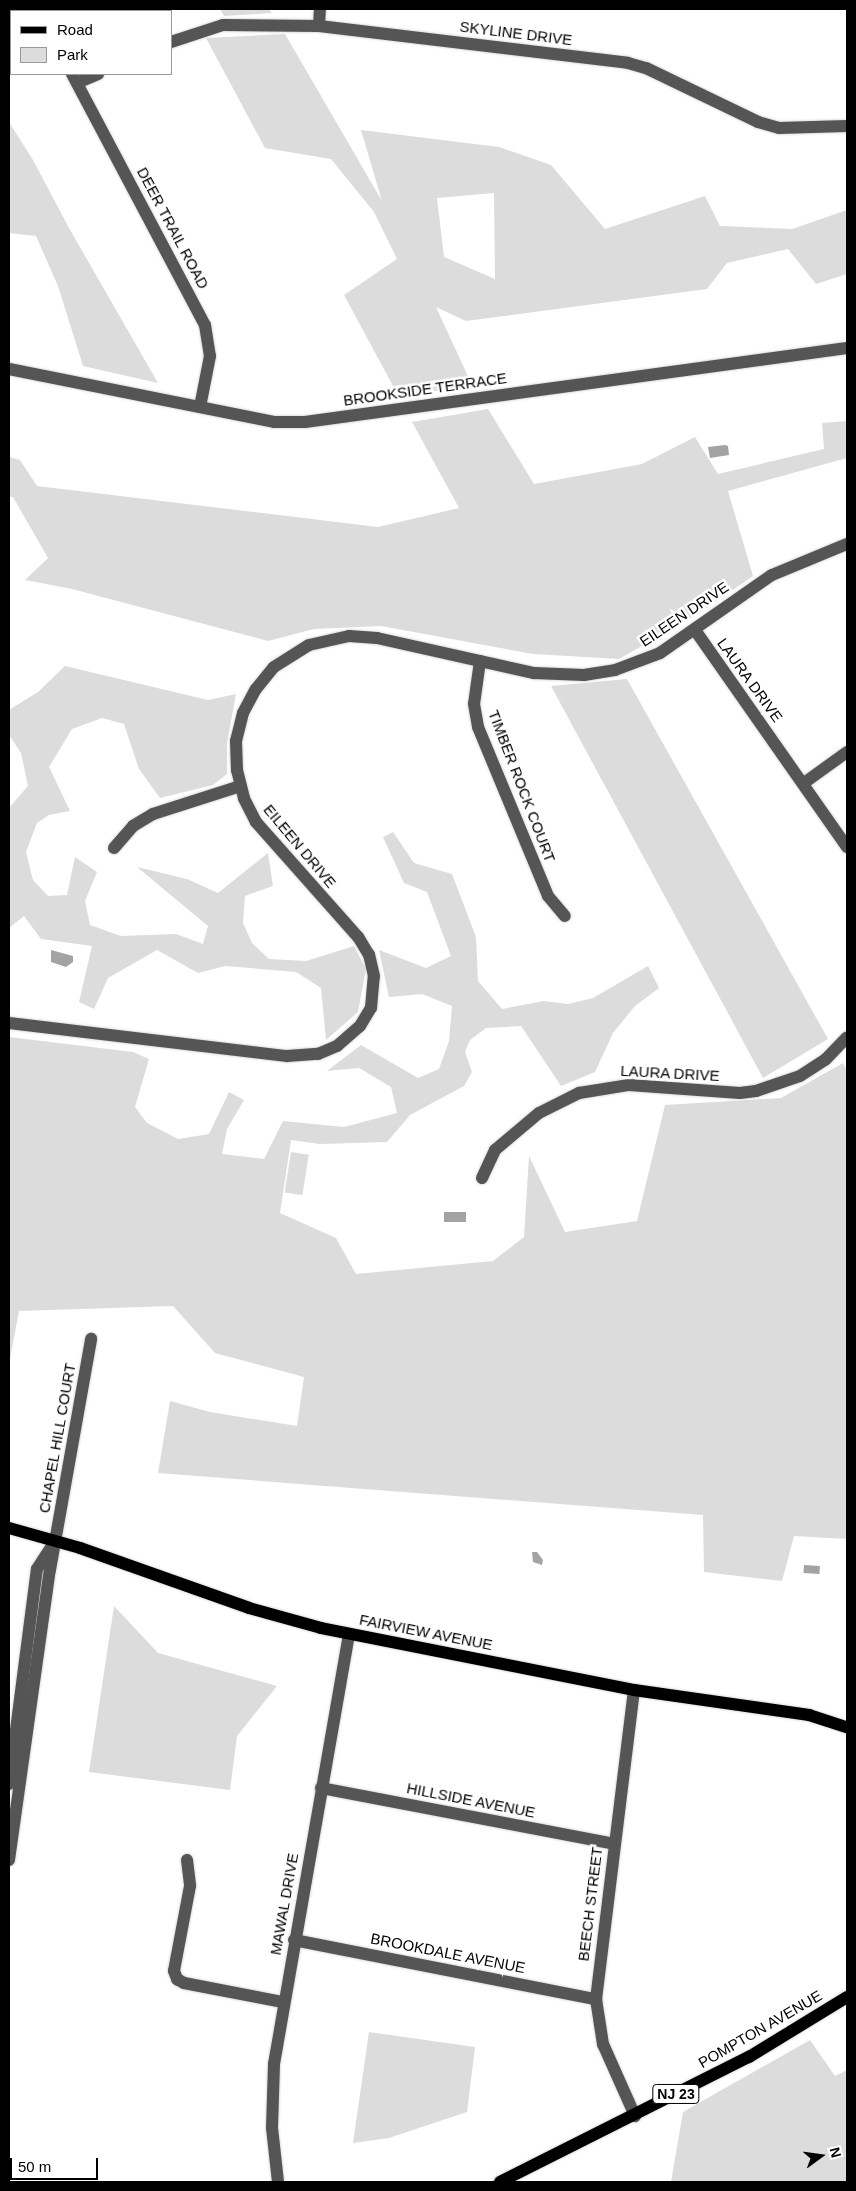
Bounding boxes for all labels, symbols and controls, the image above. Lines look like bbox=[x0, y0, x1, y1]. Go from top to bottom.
legend bbox=[10, 10, 172, 75]
street label: SKYLINE DRIVE bbox=[459, 17, 573, 49]
text: Road bbox=[57, 21, 93, 38]
text: Park bbox=[57, 46, 88, 63]
street label: DEER TRAIL ROAD bbox=[133, 164, 213, 292]
street label: BROOKSIDE TERRACE bbox=[342, 369, 508, 409]
street label: EILEEN DRIVE bbox=[636, 578, 732, 650]
street label: LAURA DRIVE bbox=[713, 634, 787, 726]
street label: TIMBER ROCK COURT bbox=[485, 707, 559, 865]
street label: EILEEN DRIVE bbox=[260, 801, 340, 891]
street label: LAURA DRIVE bbox=[620, 1061, 720, 1085]
street label: CHAPEL HILL COURT bbox=[35, 1361, 79, 1515]
street label: FAIRVIEW AVENUE bbox=[357, 1610, 495, 1654]
street label: HILLSIDE AVENUE bbox=[405, 1779, 537, 1821]
street label: BEECH STREET bbox=[574, 1846, 606, 1962]
street label: MAWAL DRIVE bbox=[266, 1851, 302, 1957]
street label: BROOKDALE AVENUE bbox=[369, 1929, 527, 1977]
street label: POMPTON AVENUE bbox=[695, 1986, 825, 2072]
road number: NJ 23 bbox=[652, 2082, 700, 2106]
north arrow bbox=[796, 2131, 846, 2181]
text: N bbox=[827, 2146, 845, 2159]
scale bar bbox=[12, 2148, 100, 2180]
text: 50 m bbox=[18, 2158, 51, 2175]

